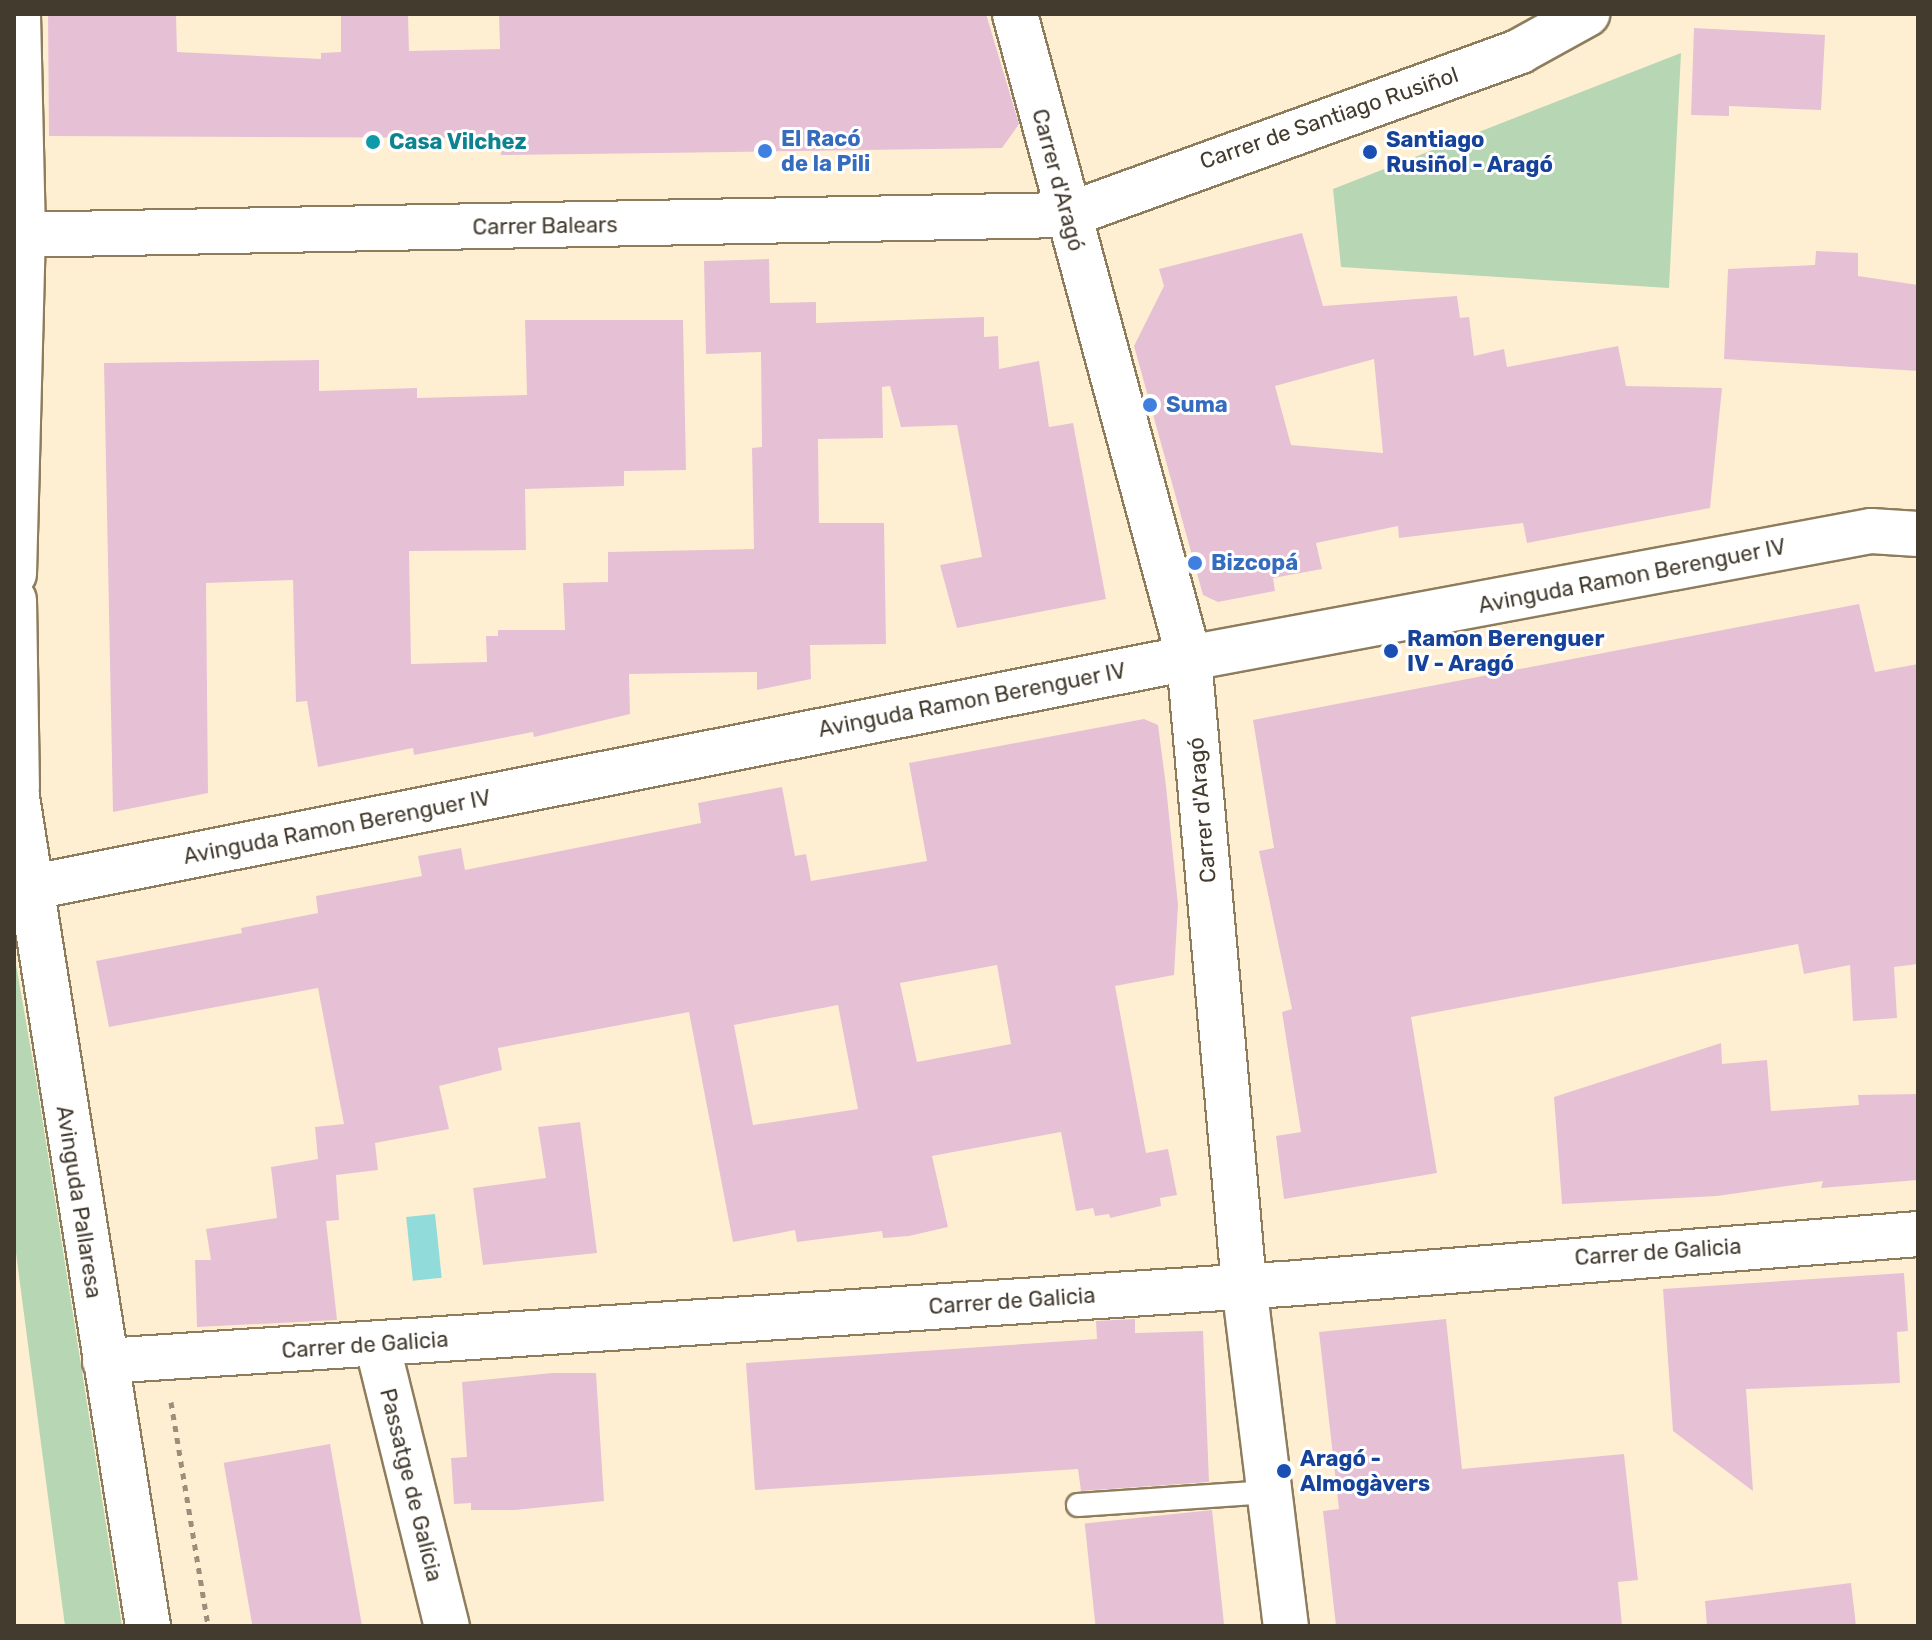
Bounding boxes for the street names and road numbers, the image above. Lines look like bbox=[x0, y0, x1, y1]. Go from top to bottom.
street label: Carrer de Santiago Rusiñol bbox=[1196, 61, 1462, 175]
street label: Carrer d'Aragó bbox=[1026, 106, 1090, 254]
street label: Carrer Balears bbox=[472, 212, 618, 240]
street label: Avinguda Ramon Berenguer IV bbox=[1476, 533, 1788, 619]
street label: Avinguda Ramon Berenguer IV bbox=[816, 657, 1128, 743]
street label: Carrer d'Aragó bbox=[1182, 736, 1222, 884]
street label: Avinguda Ramon Berenguer IV bbox=[181, 784, 493, 870]
street label: Avinguda Pallaresa bbox=[51, 1104, 107, 1300]
street label: Carrer de Galicia bbox=[1573, 1233, 1743, 1271]
street label: Carrer de Galicia bbox=[927, 1282, 1097, 1320]
street label: Carrer de Galicia bbox=[280, 1326, 450, 1364]
street label: Passatge de Galícia bbox=[374, 1386, 448, 1584]

